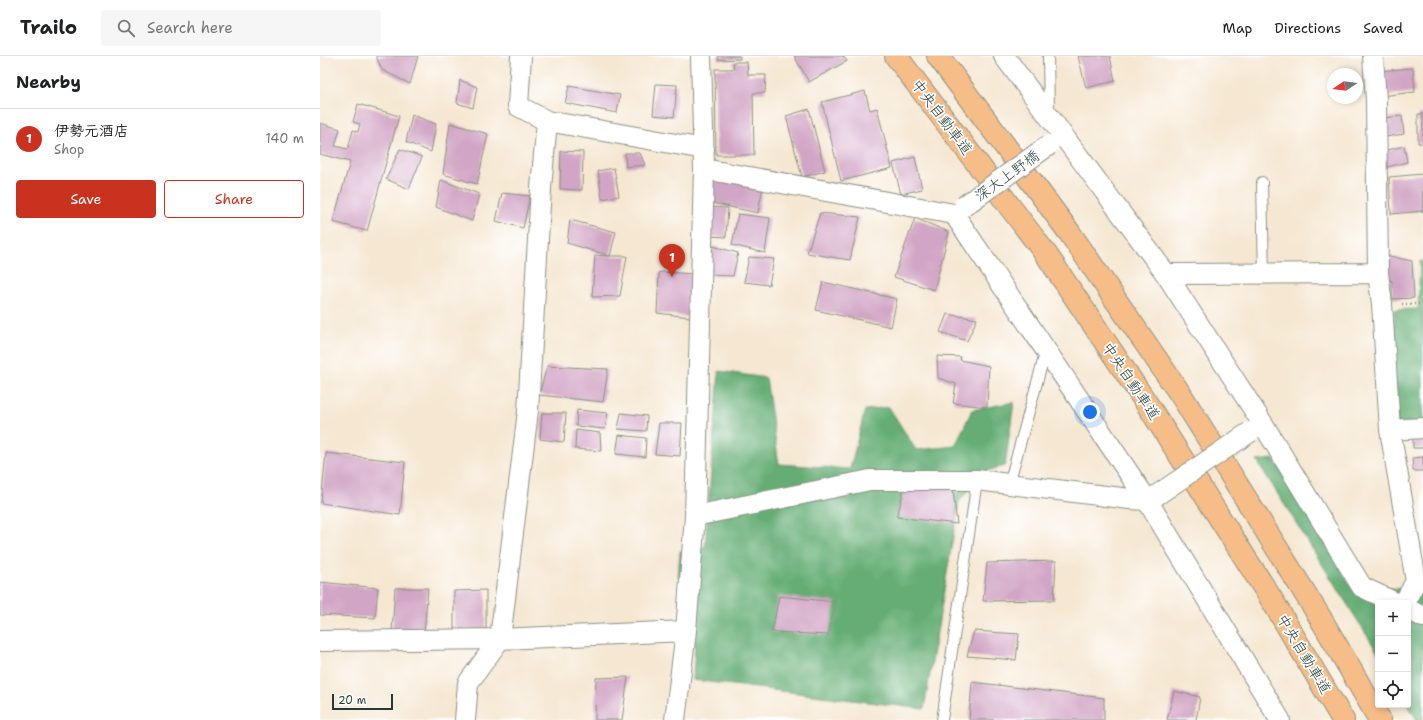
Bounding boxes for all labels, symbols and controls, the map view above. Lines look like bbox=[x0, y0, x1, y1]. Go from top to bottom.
search box bbox=[101, 10, 381, 46]
text: Trailo bbox=[20, 15, 77, 40]
icon: search bbox=[115, 17, 137, 39]
text: Search here bbox=[147, 18, 233, 38]
text: Map bbox=[1223, 19, 1253, 37]
text: Directions bbox=[1275, 19, 1341, 37]
text: Saved bbox=[1363, 19, 1403, 37]
north arrow bbox=[1327, 68, 1363, 104]
text: Nearby bbox=[16, 71, 81, 93]
street label: 中央自動車道 bbox=[907, 75, 977, 159]
text: 伊勢元酒店 bbox=[54, 121, 129, 141]
text: 1 bbox=[26, 130, 32, 147]
text: 140 m bbox=[265, 130, 304, 147]
text: Shop bbox=[54, 141, 84, 158]
street label: 深大上野橋 bbox=[971, 146, 1043, 206]
button: Save bbox=[16, 180, 156, 218]
button: Share bbox=[164, 180, 304, 218]
pin: 1 bbox=[659, 244, 685, 277]
street label: 中央自動車道 bbox=[1098, 338, 1164, 424]
your location bbox=[1080, 402, 1100, 422]
map controls bbox=[1375, 600, 1411, 708]
button: + bbox=[1375, 600, 1411, 636]
street label: 中央自動車道 bbox=[1272, 610, 1336, 698]
button: − bbox=[1375, 636, 1411, 672]
button: locate bbox=[1375, 672, 1411, 708]
scale bar bbox=[332, 692, 393, 711]
text: 20 m bbox=[338, 693, 366, 708]

